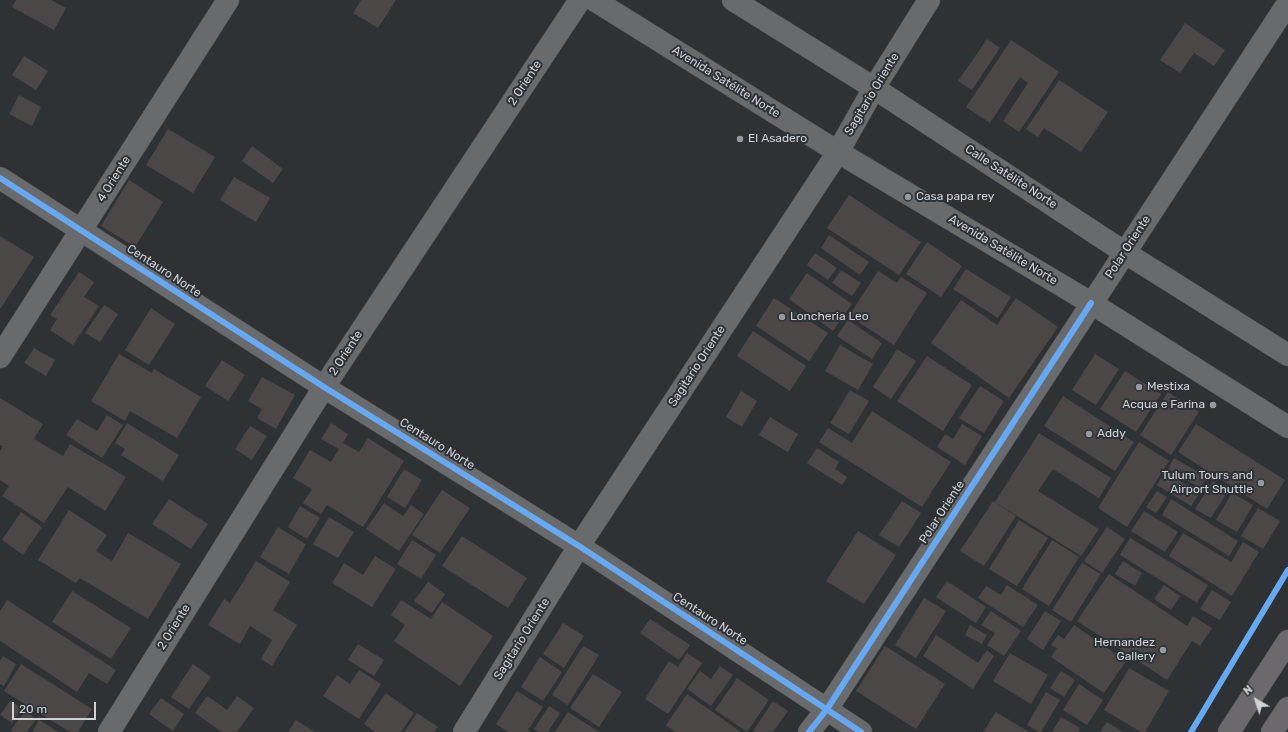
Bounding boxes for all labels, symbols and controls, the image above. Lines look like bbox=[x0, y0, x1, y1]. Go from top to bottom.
street label: Avenida Satélite Norte bbox=[669, 43, 783, 121]
street label: Sagitario Oriente bbox=[842, 50, 902, 138]
street label: 2 Oriente bbox=[505, 58, 545, 108]
place label: El Asadero bbox=[748, 132, 807, 146]
marker: El Asadero bbox=[735, 134, 745, 144]
street label: Calle Satélite Norte bbox=[962, 142, 1060, 212]
street label: 4 Oriente bbox=[94, 153, 134, 205]
place label: Casa papa rey bbox=[916, 190, 994, 204]
marker: Casa papa rey bbox=[903, 192, 913, 202]
street label: Avenida Satélite Norte bbox=[946, 212, 1060, 288]
street label: Polar Oriente bbox=[1102, 213, 1154, 281]
street label: Centauro Norte bbox=[124, 242, 204, 300]
place label: Loncheria Leo bbox=[790, 310, 869, 324]
marker: Loncheria Leo bbox=[777, 312, 787, 322]
street label: Sagitario Oriente bbox=[665, 323, 729, 409]
street label: 2 Oriente bbox=[326, 328, 366, 378]
place label: Mestixa bbox=[1147, 380, 1190, 394]
marker: Mestixa bbox=[1134, 382, 1144, 392]
place label: Acqua e Farina bbox=[1122, 398, 1205, 412]
marker: Acqua e Farina bbox=[1208, 400, 1218, 410]
street label: Centauro Norte bbox=[397, 415, 477, 473]
place label: Addy bbox=[1097, 427, 1126, 441]
marker: Addy bbox=[1084, 429, 1094, 439]
place label: Tulum Tours and Airport Shuttle bbox=[1161, 469, 1253, 497]
street label: Polar Oriente bbox=[916, 478, 968, 546]
marker: Tulum Tours and Airport Shuttle bbox=[1256, 478, 1266, 488]
street label: Centauro Norte bbox=[670, 590, 750, 648]
street label: Sagitario Oriente bbox=[491, 595, 553, 683]
street label: 2 Oriente bbox=[154, 602, 194, 652]
place label: Hernandez Gallery bbox=[1094, 636, 1155, 664]
marker: Hernandez Gallery bbox=[1158, 645, 1168, 655]
north arrow bbox=[1236, 680, 1276, 720]
text: N bbox=[1241, 683, 1255, 698]
scale bar bbox=[14, 694, 98, 720]
text: 20 m bbox=[19, 702, 47, 716]

